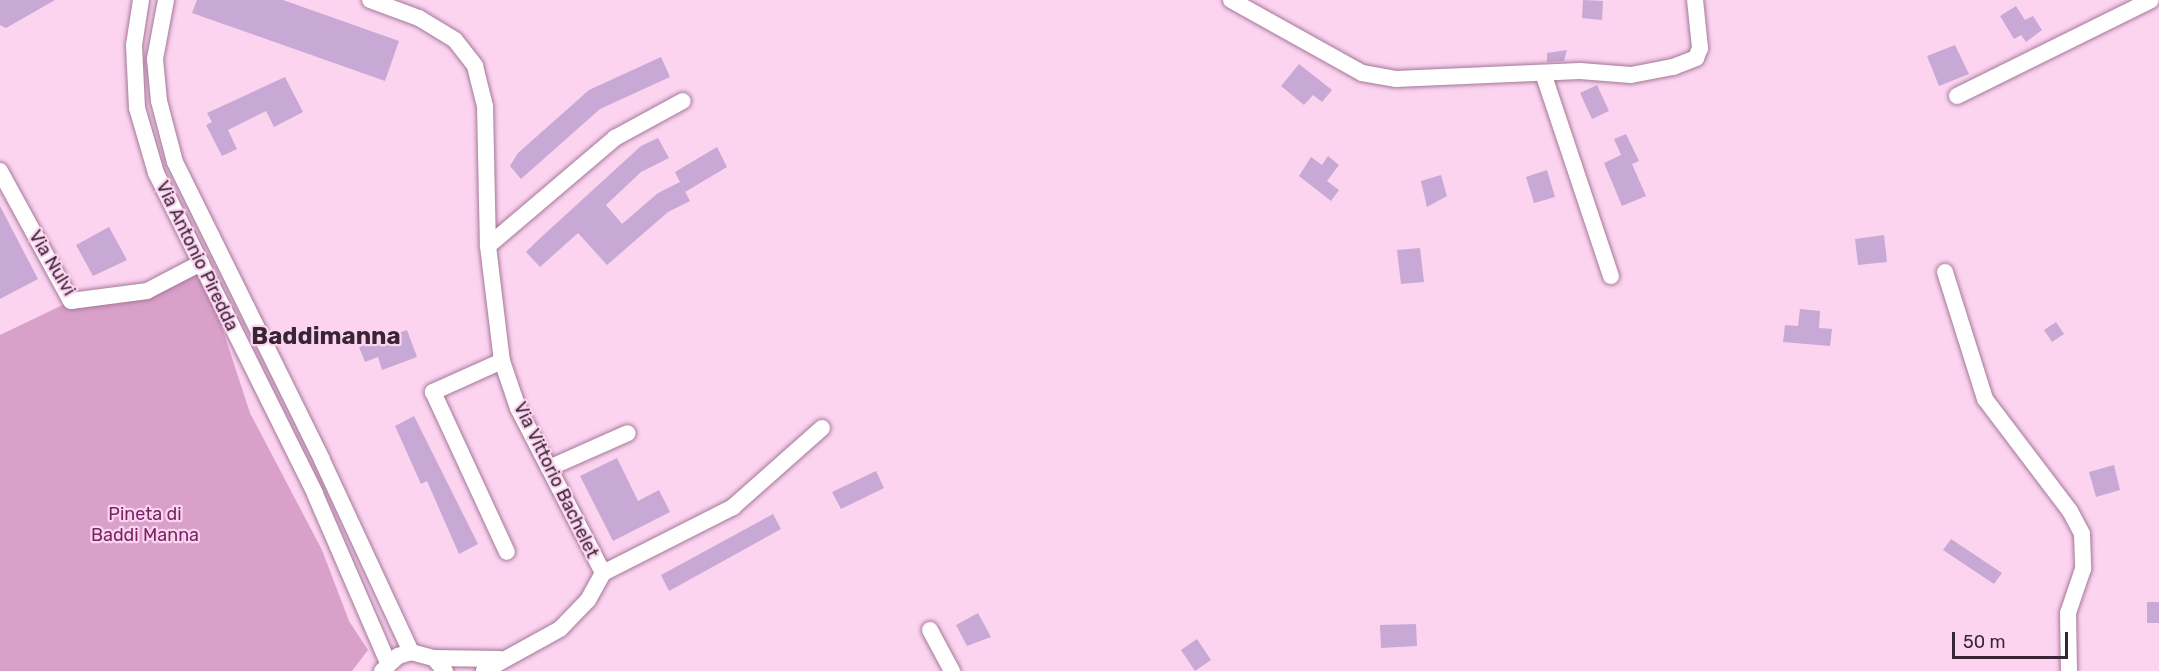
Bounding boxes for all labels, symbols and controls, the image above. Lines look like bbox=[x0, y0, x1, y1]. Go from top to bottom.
street label: Via Antonio Piredda bbox=[151, 177, 243, 335]
street label: Via Nulvi bbox=[24, 226, 80, 300]
district label: Baddimanna bbox=[251, 323, 401, 351]
street label: Via Vittorio Bachelet bbox=[509, 398, 603, 562]
park label: Pineta di Baddi Manna bbox=[91, 504, 199, 546]
scale bar bbox=[1955, 620, 2070, 658]
text: 50 m bbox=[1963, 631, 2006, 653]

